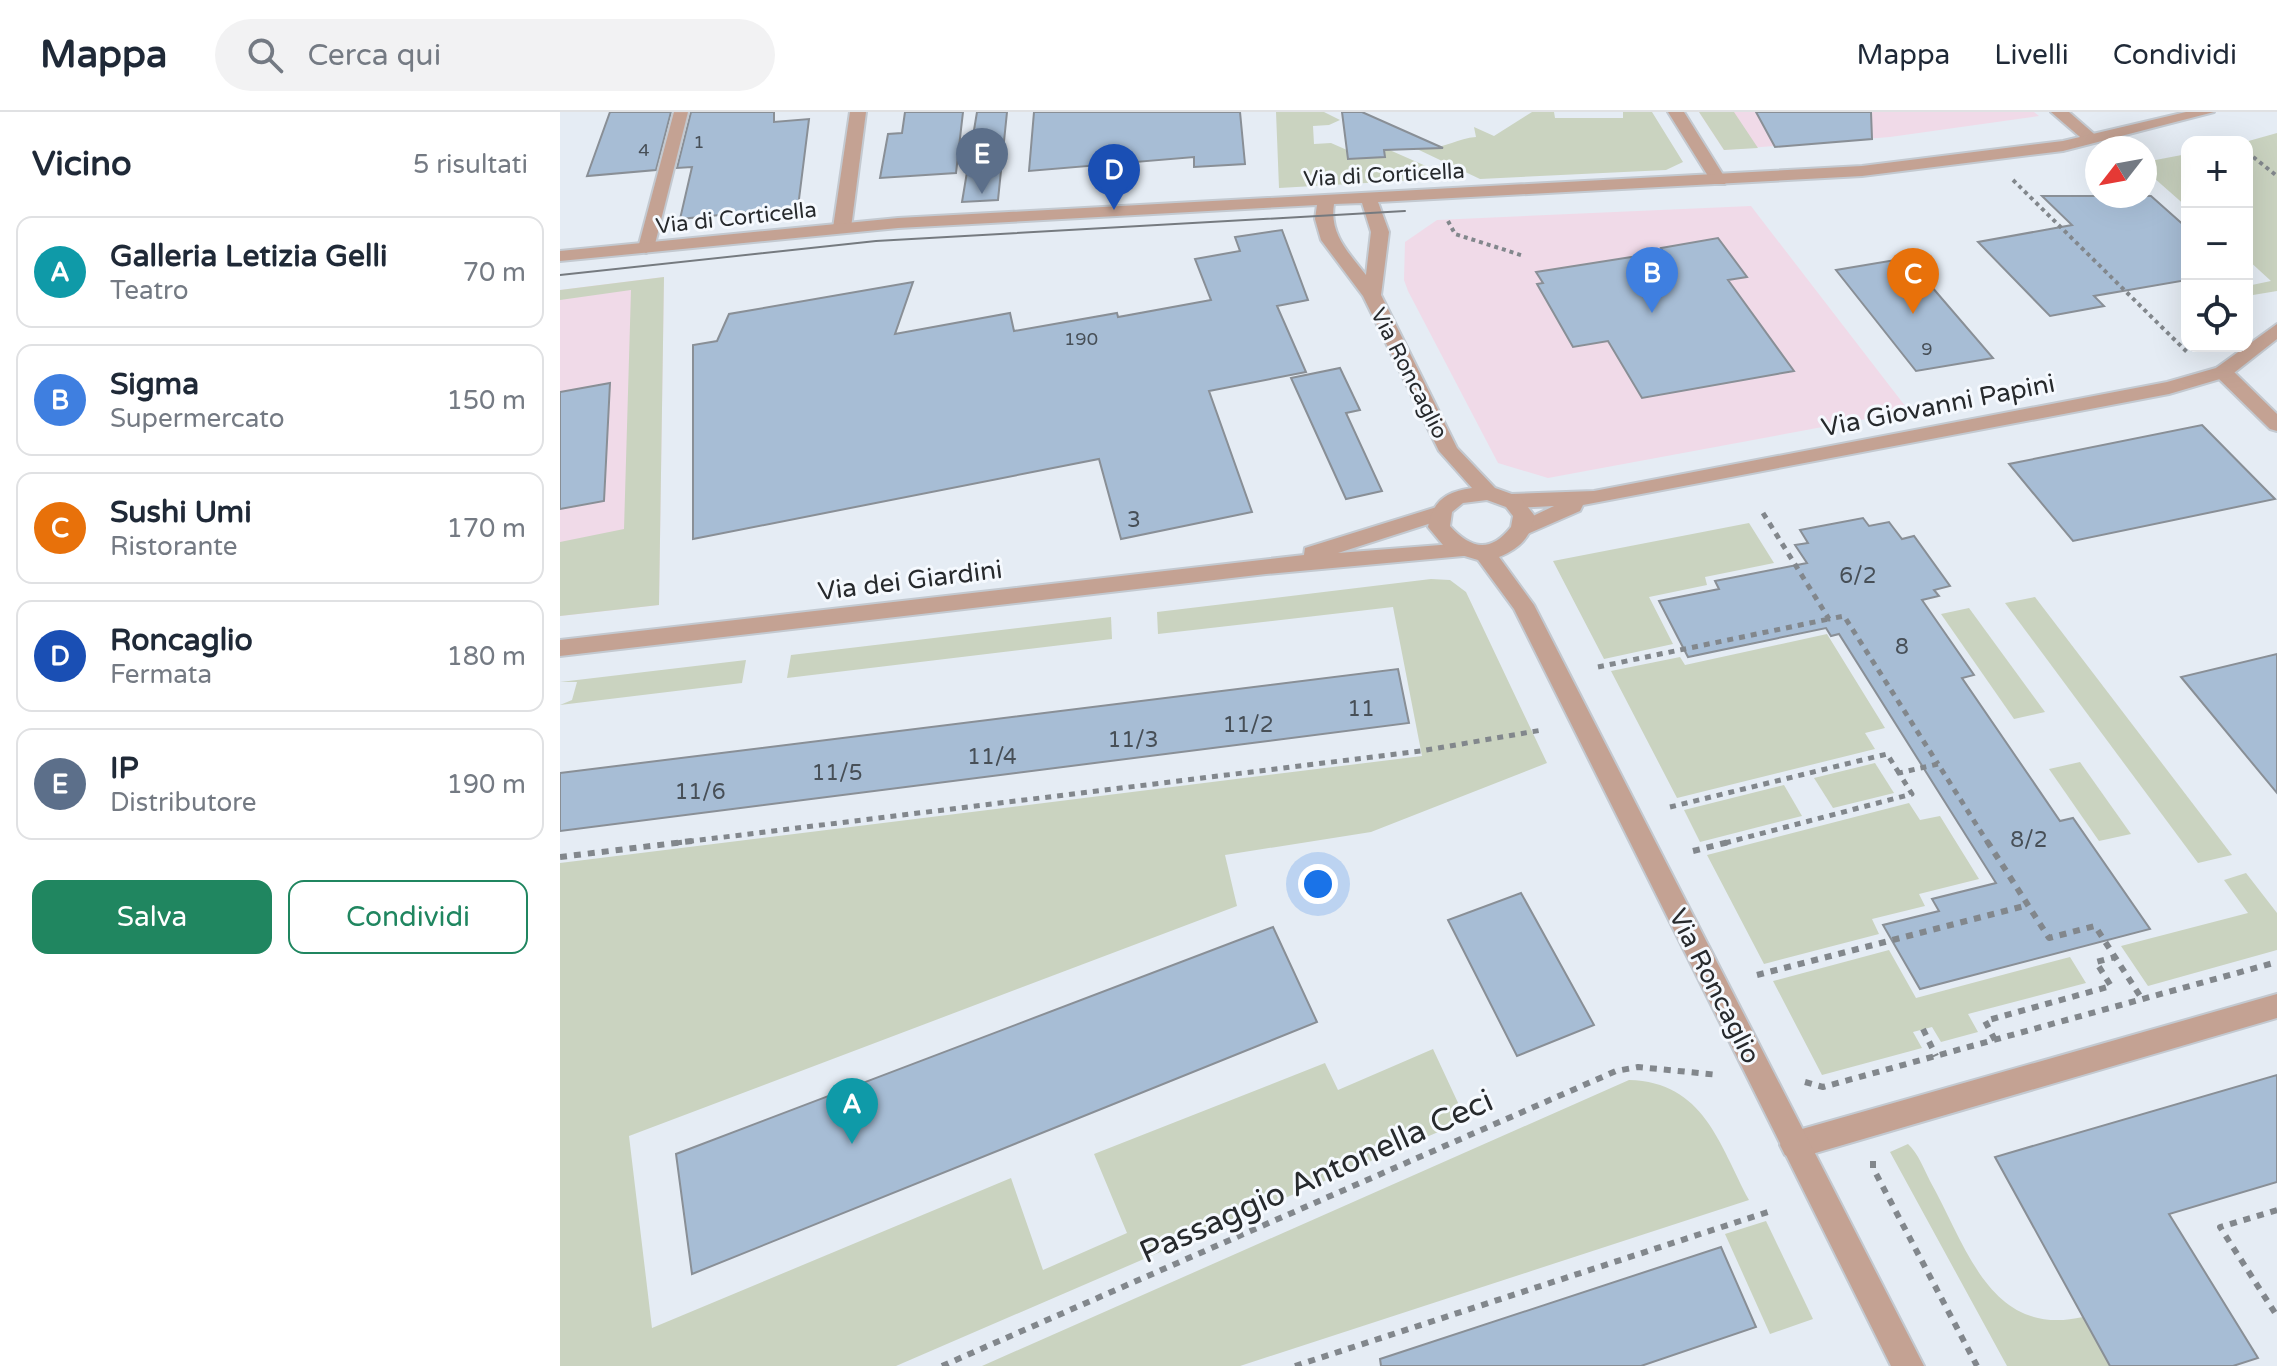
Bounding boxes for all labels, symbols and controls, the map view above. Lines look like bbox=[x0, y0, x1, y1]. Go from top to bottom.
search box bbox=[215, 19, 775, 91]
text: Mappa bbox=[40, 32, 167, 78]
icon: search bbox=[243, 33, 287, 77]
text: Cerca qui bbox=[307, 37, 441, 74]
text: Mappa bbox=[1856, 38, 1950, 72]
text: Livelli bbox=[1994, 38, 2069, 72]
text: Condividi bbox=[2113, 38, 2237, 72]
pin: E bbox=[956, 128, 1008, 194]
house number: 1 bbox=[693, 131, 705, 153]
north arrow bbox=[2085, 136, 2157, 208]
map controls bbox=[2181, 136, 2253, 352]
button: + bbox=[2181, 136, 2253, 208]
house number: 4 bbox=[638, 139, 650, 161]
text: Vicino bbox=[32, 144, 132, 185]
pin: D bbox=[1088, 144, 1140, 210]
text: 5 risultati bbox=[413, 149, 528, 180]
street label: Via di Corticella bbox=[1303, 158, 1465, 192]
street label: Via di Corticella bbox=[654, 197, 818, 239]
button: − bbox=[2181, 208, 2253, 280]
text: Galleria Letizia Gelli bbox=[110, 238, 387, 275]
pin: B bbox=[1626, 247, 1678, 313]
pin: C bbox=[1887, 248, 1939, 314]
text: A bbox=[50, 257, 70, 288]
text: 70 m bbox=[463, 257, 526, 288]
text: Teatro bbox=[110, 275, 189, 306]
button: locate bbox=[2181, 280, 2253, 352]
street label: Via Roncaglio bbox=[1365, 304, 1453, 443]
house number: 190 bbox=[1064, 328, 1098, 350]
house number: 9 bbox=[1921, 338, 1933, 360]
text: Sigma bbox=[110, 366, 199, 403]
street label: Via Giovanni Papini bbox=[1819, 368, 2057, 443]
text: B bbox=[51, 385, 69, 416]
text: 150 m bbox=[446, 385, 526, 416]
text: Supermercato bbox=[110, 403, 285, 434]
text: Sushi Umi bbox=[110, 494, 252, 531]
house number: 3 bbox=[1127, 507, 1141, 533]
text: C bbox=[51, 513, 69, 544]
text: 170 m bbox=[446, 513, 526, 544]
text: Ristorante bbox=[110, 531, 237, 562]
street label: Via dei Giardini bbox=[816, 554, 1004, 607]
house number: 6/2 bbox=[1839, 563, 1877, 589]
text: Roncaglio bbox=[110, 622, 253, 659]
house number: 8 bbox=[1895, 634, 1909, 660]
text: D bbox=[50, 641, 70, 672]
text: 180 m bbox=[446, 641, 526, 672]
text: Fermata bbox=[110, 659, 212, 690]
house number: 11 bbox=[1347, 696, 1375, 722]
house number: 11/2 bbox=[1222, 712, 1274, 738]
house number: 11/3 bbox=[1107, 727, 1159, 753]
house number: 11/4 bbox=[967, 744, 1017, 770]
text: IP bbox=[110, 750, 139, 787]
house number: 11/5 bbox=[811, 760, 863, 786]
text: E bbox=[52, 769, 68, 800]
text: 190 m bbox=[446, 769, 526, 800]
house number: 11/6 bbox=[674, 779, 726, 805]
text: Distributore bbox=[110, 787, 257, 818]
house number: 8/2 bbox=[2010, 827, 2048, 853]
your location bbox=[1298, 864, 1338, 904]
button: Salva bbox=[32, 880, 272, 954]
button: Condividi bbox=[288, 880, 528, 954]
street label: Via Roncaglio bbox=[1662, 904, 1767, 1069]
pin: A bbox=[826, 1078, 878, 1144]
street label: Passaggio Antonella Ceci bbox=[1134, 1082, 1499, 1272]

